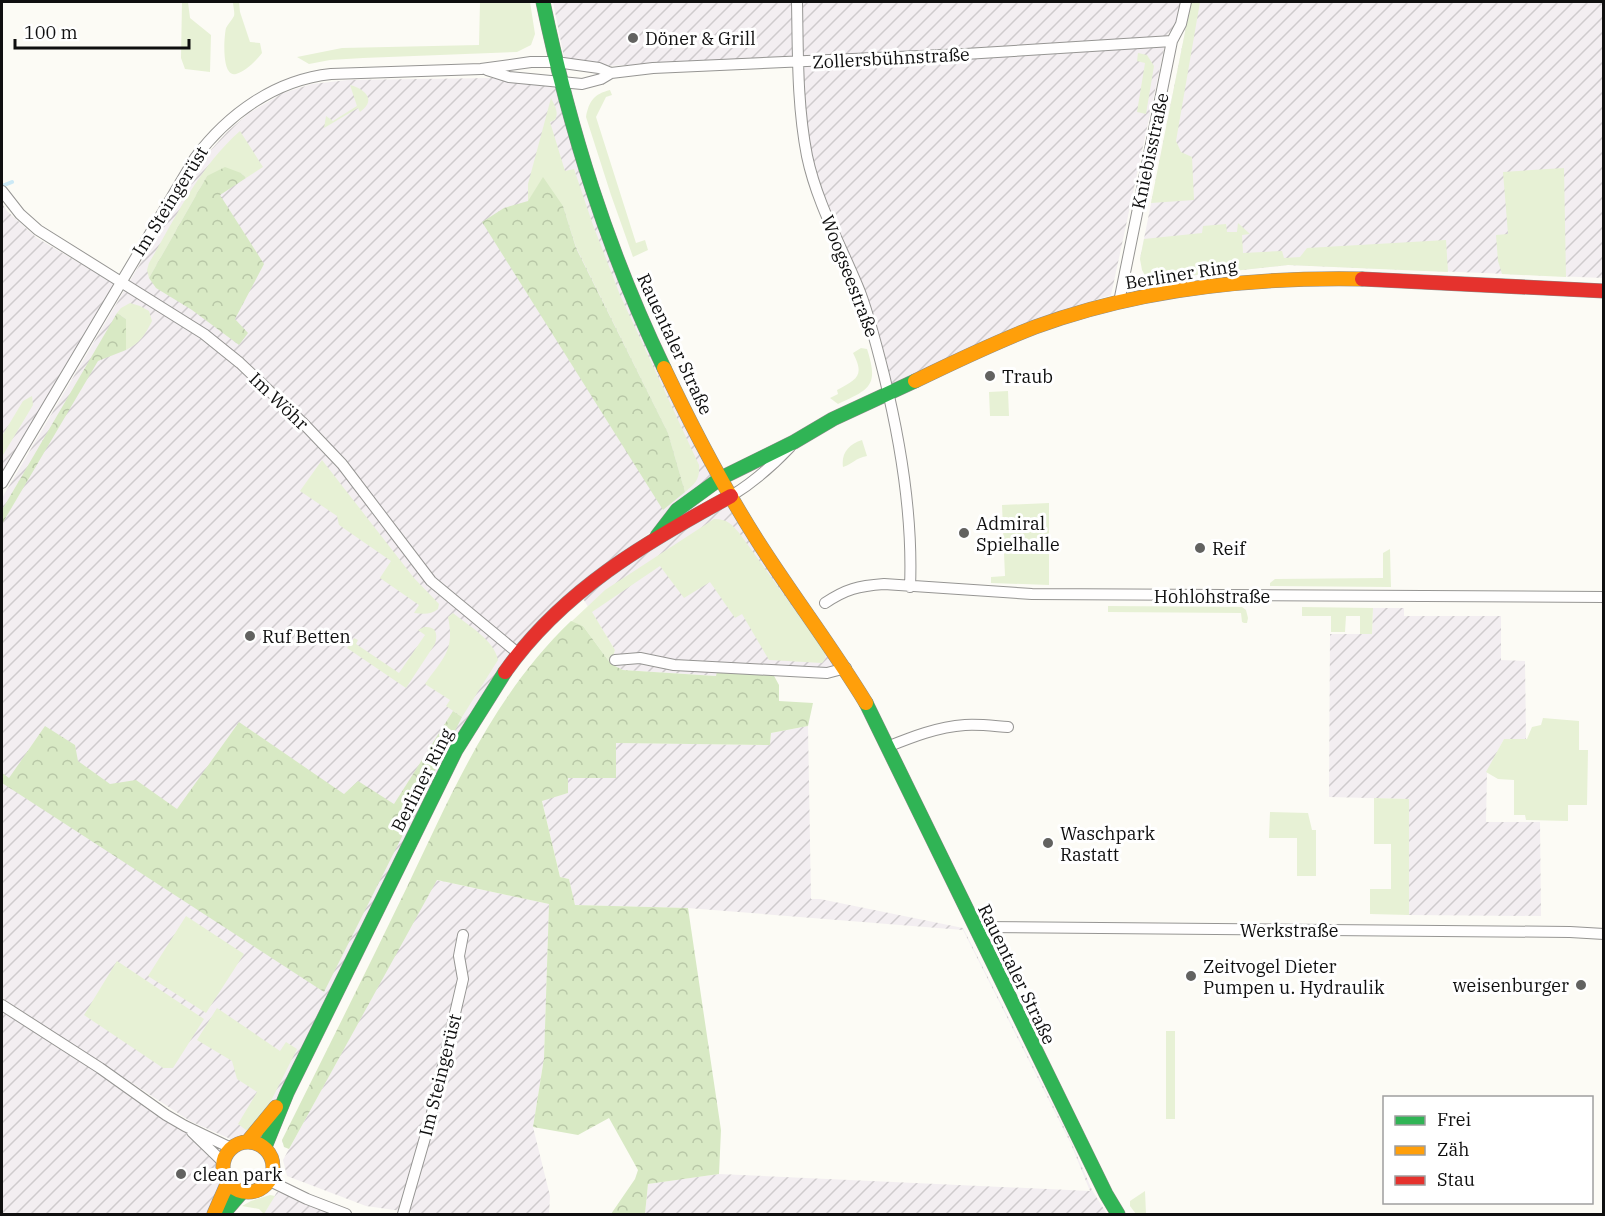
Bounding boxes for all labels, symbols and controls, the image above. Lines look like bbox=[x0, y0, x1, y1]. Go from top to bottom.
scale bar bbox=[15, 12, 189, 50]
text: 100 m bbox=[24, 21, 78, 44]
place label: Döner & Grill bbox=[645, 27, 756, 50]
marker: Döner & Grill bbox=[626, 31, 640, 45]
street label: Zollersbühnstraße bbox=[812, 42, 970, 74]
street label: Kniebisstraße bbox=[1126, 91, 1174, 211]
street label: Im Steingerüst bbox=[127, 142, 213, 260]
street label: Woogseestraße bbox=[816, 212, 884, 340]
street label: Berliner Ring bbox=[1123, 254, 1239, 294]
street label: Rauentaler Straße bbox=[632, 270, 718, 418]
place label: Traub bbox=[1002, 365, 1053, 388]
street label: Im Wöhr bbox=[245, 367, 313, 435]
marker: Traub bbox=[983, 369, 997, 383]
place label: Admiral Spielhalle bbox=[976, 512, 1060, 556]
marker: Admiral Spielhalle bbox=[957, 526, 971, 540]
place label: Reif bbox=[1212, 537, 1247, 560]
marker: Reif bbox=[1193, 541, 1207, 555]
street label: Hohlohstraße bbox=[1154, 585, 1270, 608]
place label: Ruf Betten bbox=[262, 625, 351, 648]
marker: Ruf Betten bbox=[243, 629, 257, 643]
street label: Berliner Ring bbox=[386, 724, 458, 836]
place label: Waschpark Rastatt bbox=[1060, 822, 1155, 866]
marker: Waschpark Rastatt bbox=[1041, 836, 1055, 850]
street label: Rauentaler Straße bbox=[973, 900, 1061, 1048]
street label: Werkstraße bbox=[1240, 919, 1338, 942]
place label: Zeitvogel Dieter Pumpen u. Hydraulik bbox=[1203, 955, 1385, 999]
marker: Zeitvogel Dieter Pumpen u. Hydraulik bbox=[1184, 969, 1198, 983]
place label: weisenburger bbox=[1453, 974, 1569, 997]
marker: weisenburger bbox=[1574, 978, 1588, 992]
street label: Im Steingerüst bbox=[414, 1012, 466, 1138]
legend bbox=[1383, 1096, 1593, 1204]
text: Frei bbox=[1437, 1108, 1471, 1131]
text: Zäh bbox=[1437, 1138, 1470, 1161]
place label: clean park bbox=[193, 1163, 283, 1186]
marker: clean park bbox=[174, 1167, 188, 1181]
text: Stau bbox=[1437, 1168, 1475, 1191]

